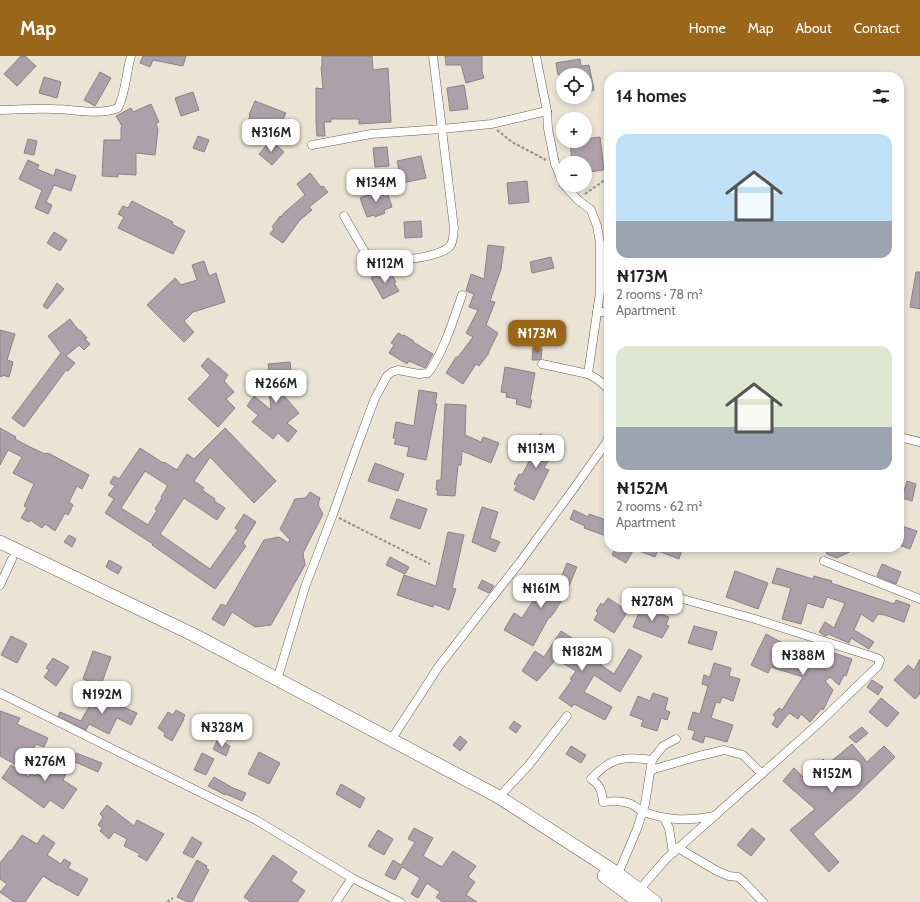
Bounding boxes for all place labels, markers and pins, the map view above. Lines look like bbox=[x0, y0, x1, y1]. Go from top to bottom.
pin: ₦316M bbox=[243, 119, 299, 153]
pin: ₦134M bbox=[348, 169, 404, 203]
pin: ₦112M bbox=[357, 250, 413, 284]
pin: ₦173M bbox=[509, 320, 565, 354]
pin: ₦266M bbox=[248, 370, 304, 404]
pin: ₦113M bbox=[508, 435, 564, 469]
pin: ₦161M bbox=[513, 575, 569, 609]
pin: ₦278M bbox=[624, 588, 680, 622]
pin: ₦182M bbox=[554, 638, 610, 672]
pin: ₦388M bbox=[775, 642, 831, 676]
pin: ₦192M bbox=[74, 681, 130, 715]
pin: ₦328M bbox=[194, 714, 250, 748]
pin: ₦276M bbox=[17, 748, 73, 782]
pin: ₦152M bbox=[804, 760, 860, 794]

